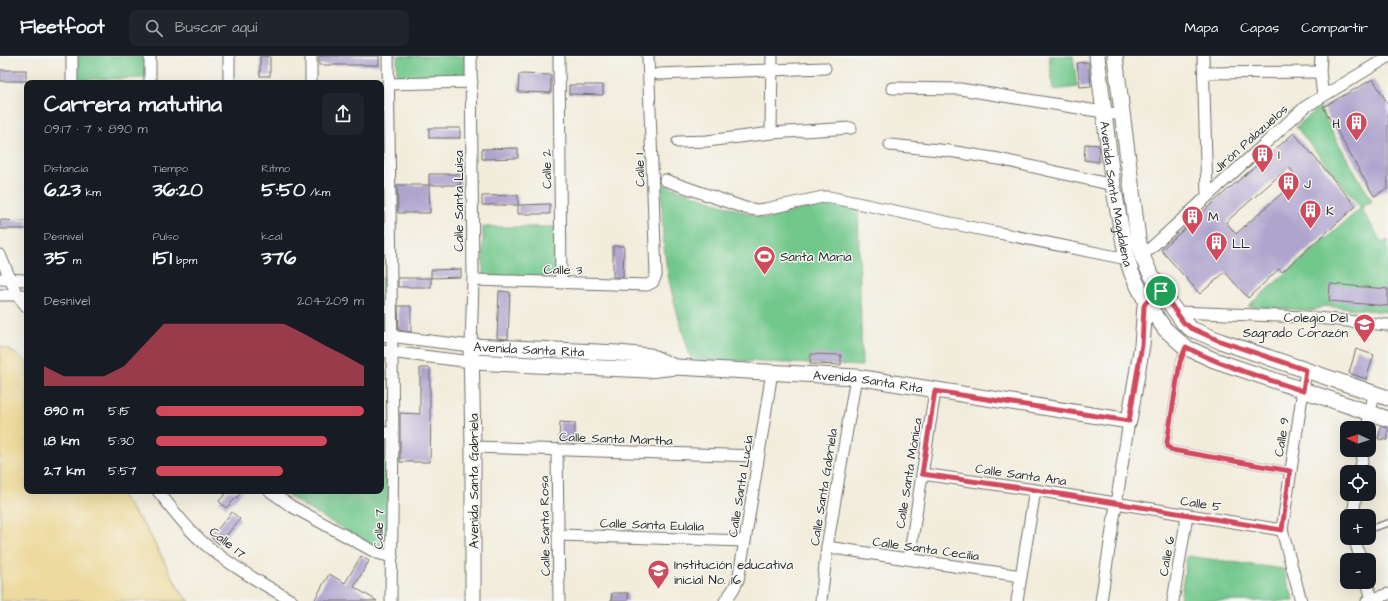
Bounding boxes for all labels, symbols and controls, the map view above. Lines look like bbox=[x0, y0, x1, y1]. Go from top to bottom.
search box bbox=[129, 10, 409, 46]
text: Fleetfoot bbox=[20, 14, 105, 41]
icon: search bbox=[143, 17, 165, 39]
text: Buscar aquí bbox=[175, 17, 257, 38]
text: Mapa bbox=[1185, 18, 1218, 38]
text: Capas bbox=[1240, 18, 1279, 38]
text: Compartir bbox=[1301, 18, 1368, 38]
text: Carrera matutina bbox=[44, 89, 222, 120]
button: share bbox=[322, 93, 364, 135]
street label: Jirón Palazuelos bbox=[1210, 100, 1292, 177]
building icon: H bbox=[1343, 110, 1369, 143]
place label: H bbox=[1332, 115, 1340, 133]
text: 09:17 · 7 × 890 m bbox=[44, 120, 148, 138]
street label: Avenida Santa Magdalena bbox=[1095, 120, 1137, 269]
building icon: I bbox=[1250, 141, 1276, 174]
place label: I bbox=[1278, 146, 1280, 164]
street label: Calle 2 bbox=[538, 148, 556, 189]
street label: Calle Santa Luisa bbox=[450, 150, 468, 252]
street label: Calle 1 bbox=[630, 152, 650, 187]
text: Distancia bbox=[44, 161, 88, 176]
text: Tiempo bbox=[153, 161, 188, 176]
text: Ritmo bbox=[261, 161, 290, 176]
building icon: J bbox=[1275, 170, 1301, 203]
place label: J bbox=[1304, 175, 1311, 193]
text: 6.23 bbox=[44, 176, 81, 204]
text: 36:20 bbox=[153, 176, 203, 204]
text: 5:50 bbox=[261, 176, 306, 204]
text: km bbox=[81, 185, 101, 200]
text: /km bbox=[306, 185, 330, 200]
building icon: K bbox=[1298, 197, 1324, 230]
place label: K bbox=[1326, 202, 1334, 220]
building icon: M bbox=[1180, 203, 1206, 236]
place label: M bbox=[1208, 208, 1219, 226]
text: Desnivel bbox=[44, 229, 83, 244]
text: Pulso bbox=[153, 229, 179, 244]
text: kcal bbox=[261, 229, 282, 244]
building icon: LL bbox=[1204, 230, 1230, 263]
place label: LL bbox=[1232, 235, 1250, 253]
sports icon: Santa Maria bbox=[751, 243, 777, 276]
text: 35 bbox=[44, 244, 68, 272]
text: 151 bbox=[153, 244, 172, 272]
text: 376 bbox=[261, 244, 296, 272]
place label: Santa Maria bbox=[780, 248, 852, 266]
text: m bbox=[68, 253, 81, 268]
text: bpm bbox=[172, 253, 197, 268]
street label: Calle 3 bbox=[543, 261, 583, 279]
pin bbox=[1144, 274, 1178, 308]
icon: arrive bbox=[1150, 280, 1172, 302]
text: Desnivel bbox=[44, 292, 90, 310]
text: 204–209 m bbox=[297, 292, 364, 310]
place label: Colegio Del Sagrado Corazón bbox=[1243, 309, 1348, 343]
school or university icon: Colegio Del Sagrado Corazón bbox=[1351, 311, 1377, 344]
street label: Avenida Santa Rita bbox=[473, 338, 585, 361]
street label: Avenida Santa Rita bbox=[812, 367, 925, 398]
text: 890 m bbox=[44, 402, 83, 420]
text: 5:15 bbox=[108, 402, 130, 420]
street label: Avenida Santa Gabriela bbox=[465, 413, 483, 549]
street label: Calle Santa Mónica bbox=[891, 416, 927, 530]
street label: Calle 9 bbox=[1270, 416, 1294, 458]
north arrow bbox=[1340, 421, 1376, 457]
map controls bbox=[1340, 421, 1376, 589]
street label: Calle Santa Gabriela bbox=[806, 427, 842, 547]
street label: Calle Santa Martha bbox=[559, 428, 673, 450]
text: 1.8 km bbox=[44, 432, 79, 450]
text: 5:30 bbox=[108, 432, 134, 450]
street label: Calle Santa Lucía bbox=[724, 433, 758, 538]
street label: Calle Santa Ana bbox=[974, 460, 1068, 490]
text: 2.7 km bbox=[44, 462, 85, 480]
text: 5:57 bbox=[108, 462, 137, 480]
button: locate bbox=[1340, 465, 1376, 501]
street label: Calle Santa Rosa bbox=[535, 475, 555, 576]
street label: Calle 5 bbox=[1179, 492, 1223, 516]
street label: Calle 7 bbox=[370, 509, 388, 549]
button: + bbox=[1340, 509, 1376, 545]
street label: Calle Santa Eulalia bbox=[600, 514, 705, 536]
street label: Calle 17 bbox=[205, 523, 249, 563]
street label: Calle Santa Cecilia bbox=[871, 533, 981, 565]
street label: Calle 6 bbox=[1155, 535, 1179, 578]
button: − bbox=[1340, 553, 1376, 589]
place label: Institución educativa inicial No. 16 bbox=[674, 556, 793, 589]
school or university icon: Institución educativa inicial No. 16 bbox=[646, 558, 672, 591]

